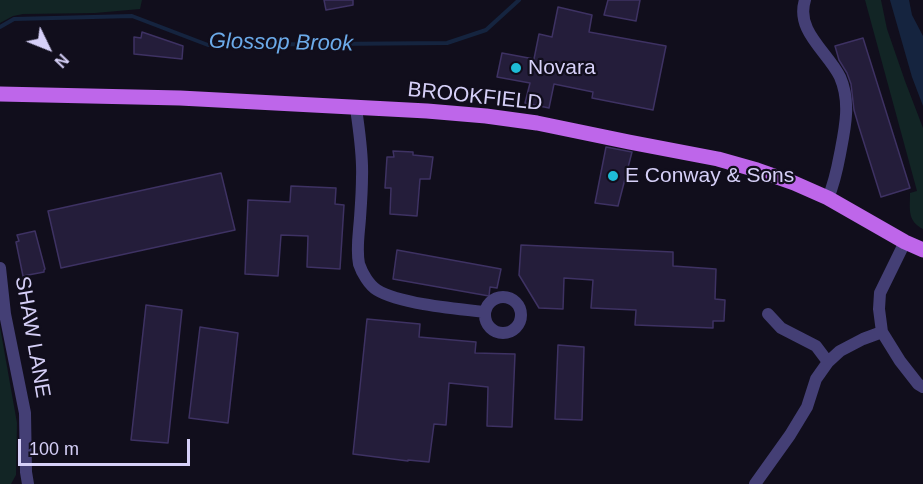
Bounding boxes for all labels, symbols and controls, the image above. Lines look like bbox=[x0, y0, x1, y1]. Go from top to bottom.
north arrow bbox=[18, 18, 78, 78]
water label: Glossop Brook bbox=[209, 29, 353, 57]
text: N bbox=[51, 51, 72, 71]
place label: Novara bbox=[528, 55, 596, 81]
marker: Novara bbox=[509, 61, 523, 75]
street label: BROOKFIELD bbox=[406, 77, 544, 117]
place label: E Conway & Sons bbox=[625, 163, 794, 189]
marker: E Conway & Sons bbox=[606, 169, 620, 183]
street label: SHAW LANE bbox=[9, 274, 55, 400]
scale bar bbox=[21, 427, 194, 465]
text: 100 m bbox=[29, 439, 79, 459]

